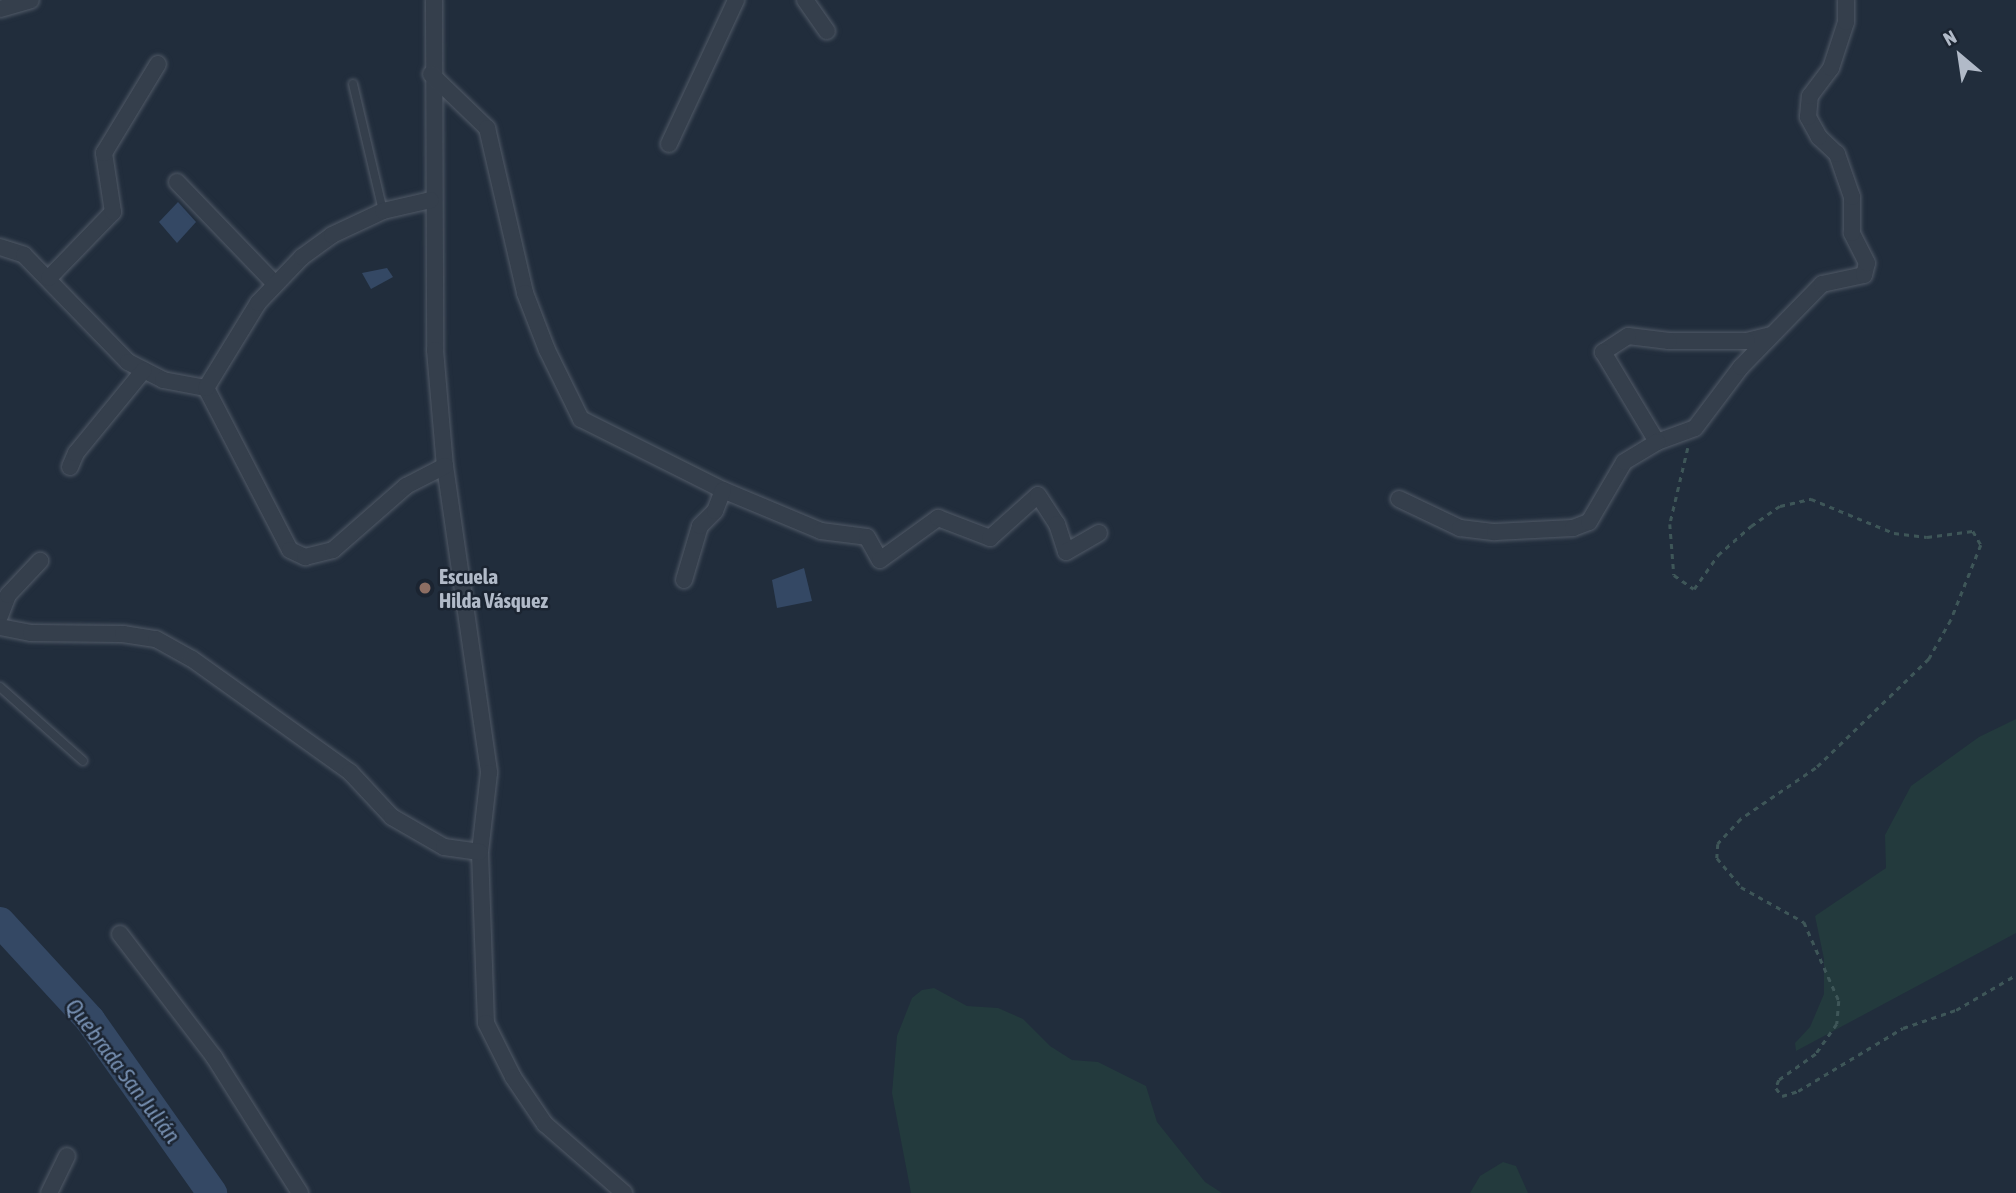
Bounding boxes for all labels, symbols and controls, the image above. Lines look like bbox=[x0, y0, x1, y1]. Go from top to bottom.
north arrow bbox=[1925, 21, 1995, 91]
text: N bbox=[1940, 25, 1960, 50]
place label: Escuela Hilda Vásquez bbox=[439, 563, 548, 613]
marker: Escuela Hilda Vásquez bbox=[417, 580, 433, 596]
water label: Quebrada San Julián bbox=[60, 993, 186, 1149]

